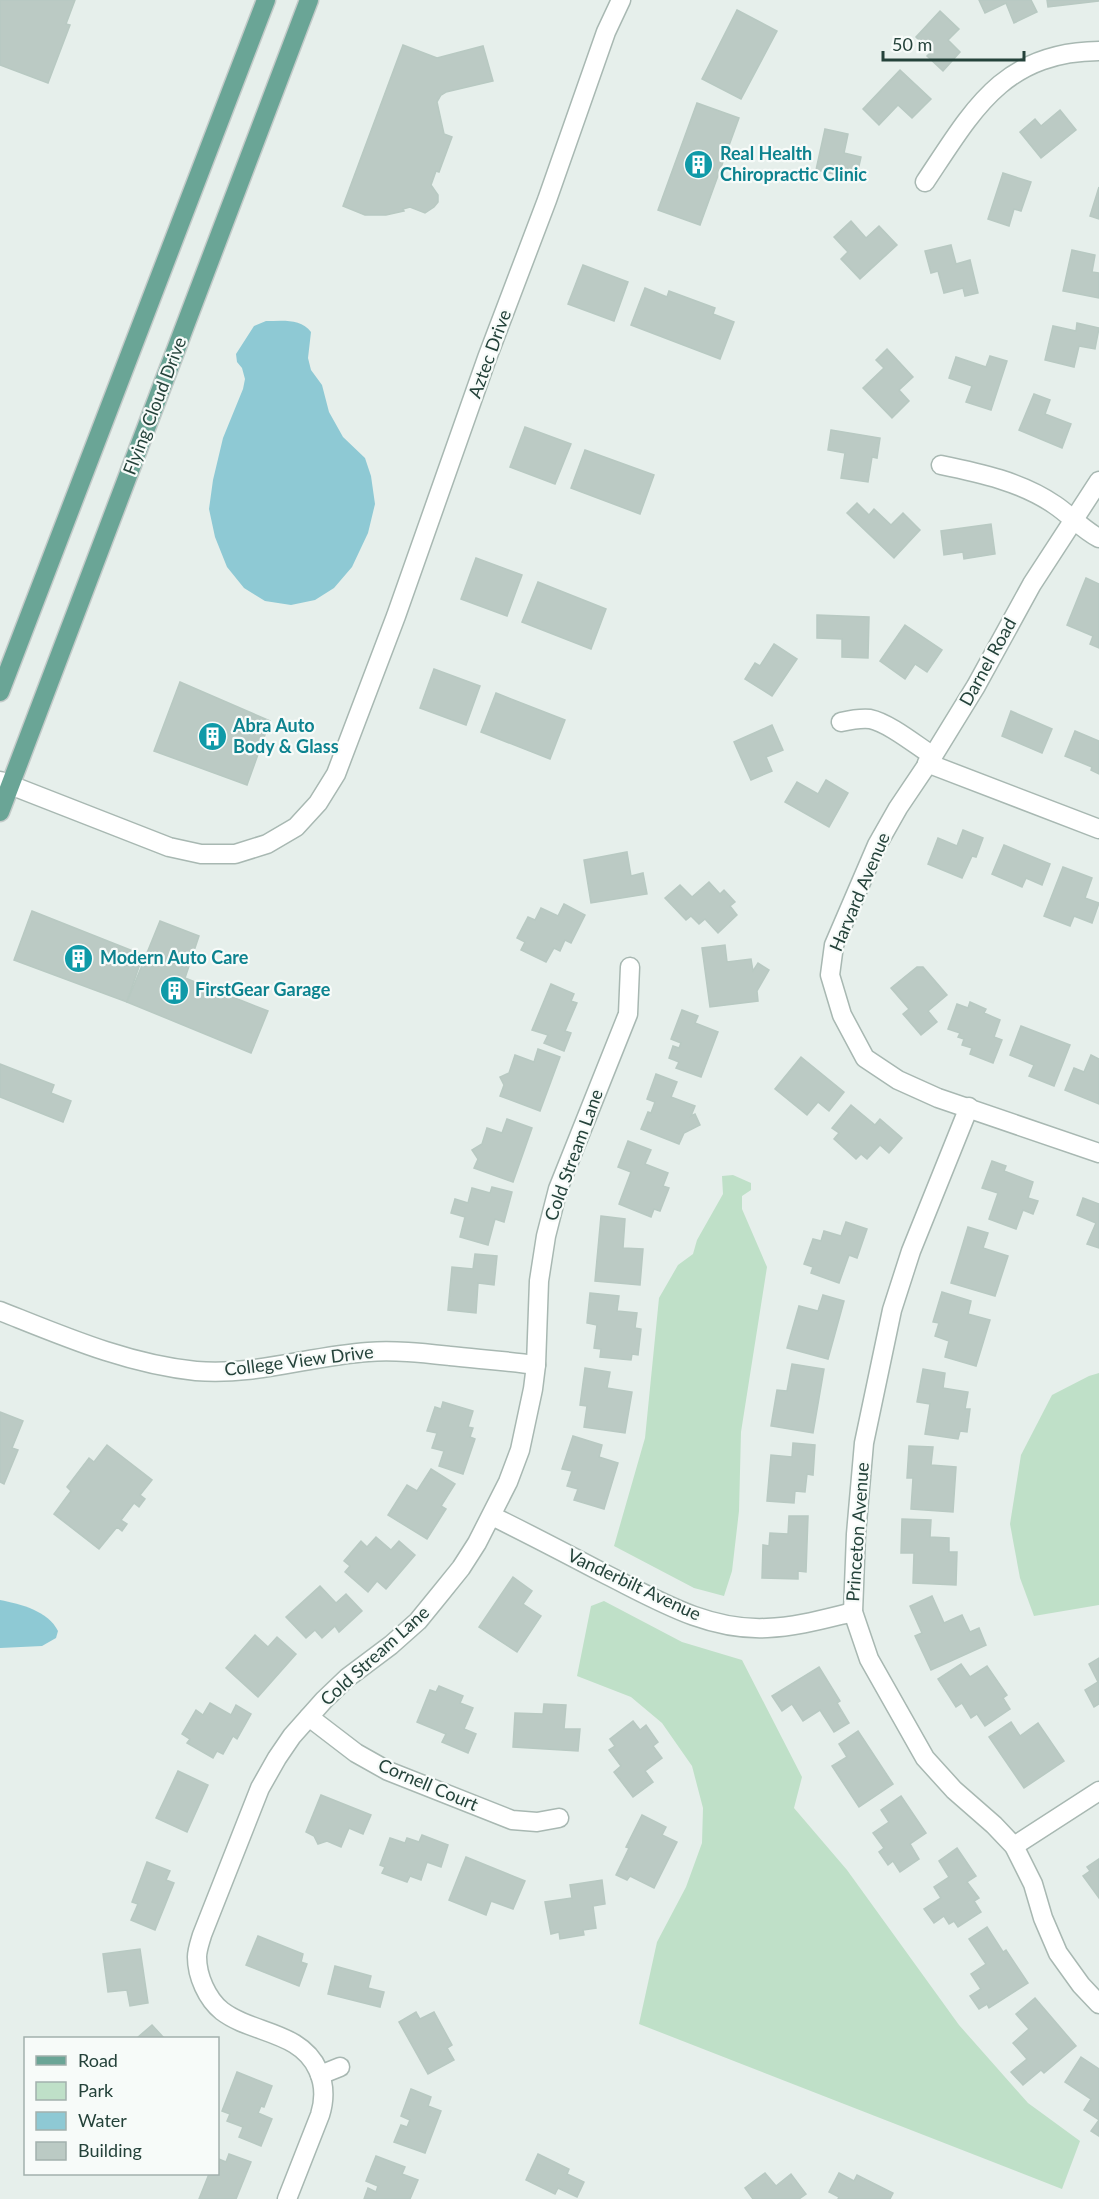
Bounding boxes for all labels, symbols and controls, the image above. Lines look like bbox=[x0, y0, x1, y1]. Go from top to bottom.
scale bar bbox=[883, 24, 1024, 62]
text: 50 m bbox=[892, 33, 932, 55]
place label: Real Health Chiropractic Clinic bbox=[720, 142, 867, 185]
building icon: Real Health Chiropractic Clinic bbox=[683, 148, 715, 180]
street label: Aztec Drive bbox=[463, 307, 515, 401]
street label: Flying Cloud Drive bbox=[118, 334, 190, 478]
street label: Darnel Road bbox=[954, 614, 1020, 709]
place label: Abra Auto Body & Glass bbox=[232, 714, 339, 757]
building icon: Abra Auto Body & Glass bbox=[196, 720, 228, 752]
street label: Harvard Avenue bbox=[824, 829, 894, 954]
building icon: Modern Auto Care bbox=[63, 942, 95, 974]
place label: Modern Auto Care bbox=[100, 946, 249, 968]
building icon: FirstGear Garage bbox=[158, 974, 190, 1006]
place label: FirstGear Garage bbox=[195, 978, 331, 1000]
street label: Cold Stream Lane bbox=[539, 1086, 607, 1224]
street label: College View Drive bbox=[223, 1340, 375, 1380]
street label: Princeton Avenue bbox=[841, 1461, 873, 1602]
street label: Vanderbilt Avenue bbox=[564, 1544, 705, 1625]
street label: Cold Stream Lane bbox=[315, 1601, 433, 1710]
street label: Cornell Court bbox=[375, 1753, 482, 1815]
legend bbox=[24, 2037, 219, 2175]
text: Road bbox=[78, 2049, 118, 2071]
text: Park bbox=[78, 2079, 114, 2101]
text: Water bbox=[78, 2109, 127, 2131]
text: Building bbox=[78, 2139, 142, 2161]

